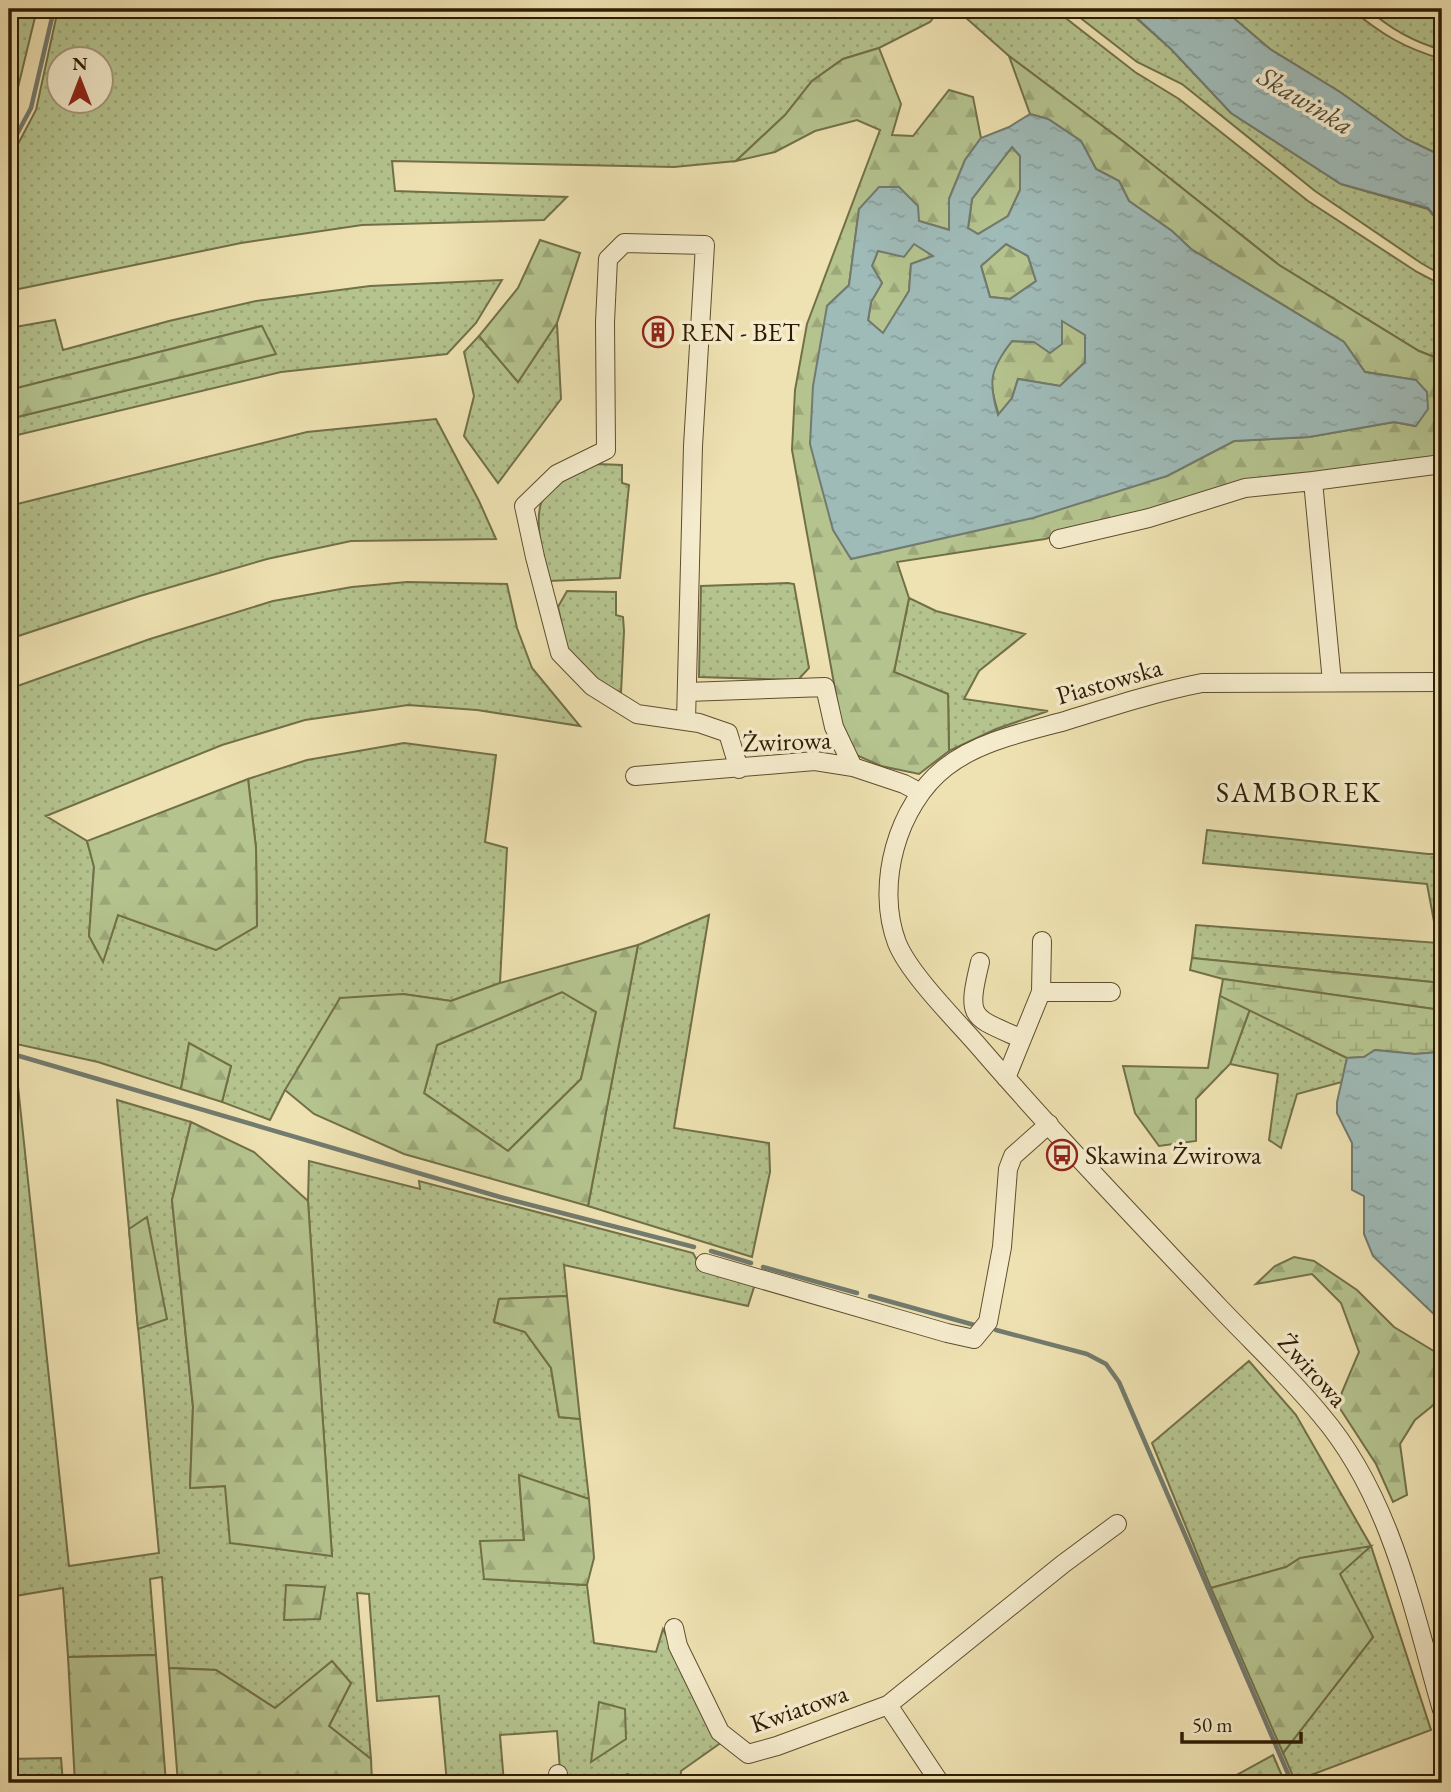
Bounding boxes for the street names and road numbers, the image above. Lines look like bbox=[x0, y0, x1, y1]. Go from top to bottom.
street label: Piastowska bbox=[1052, 649, 1167, 712]
street label: Żwirowa bbox=[742, 722, 833, 760]
street label: Żwirowa bbox=[1271, 1326, 1356, 1415]
street label: Kwiatowa bbox=[746, 1675, 853, 1740]

